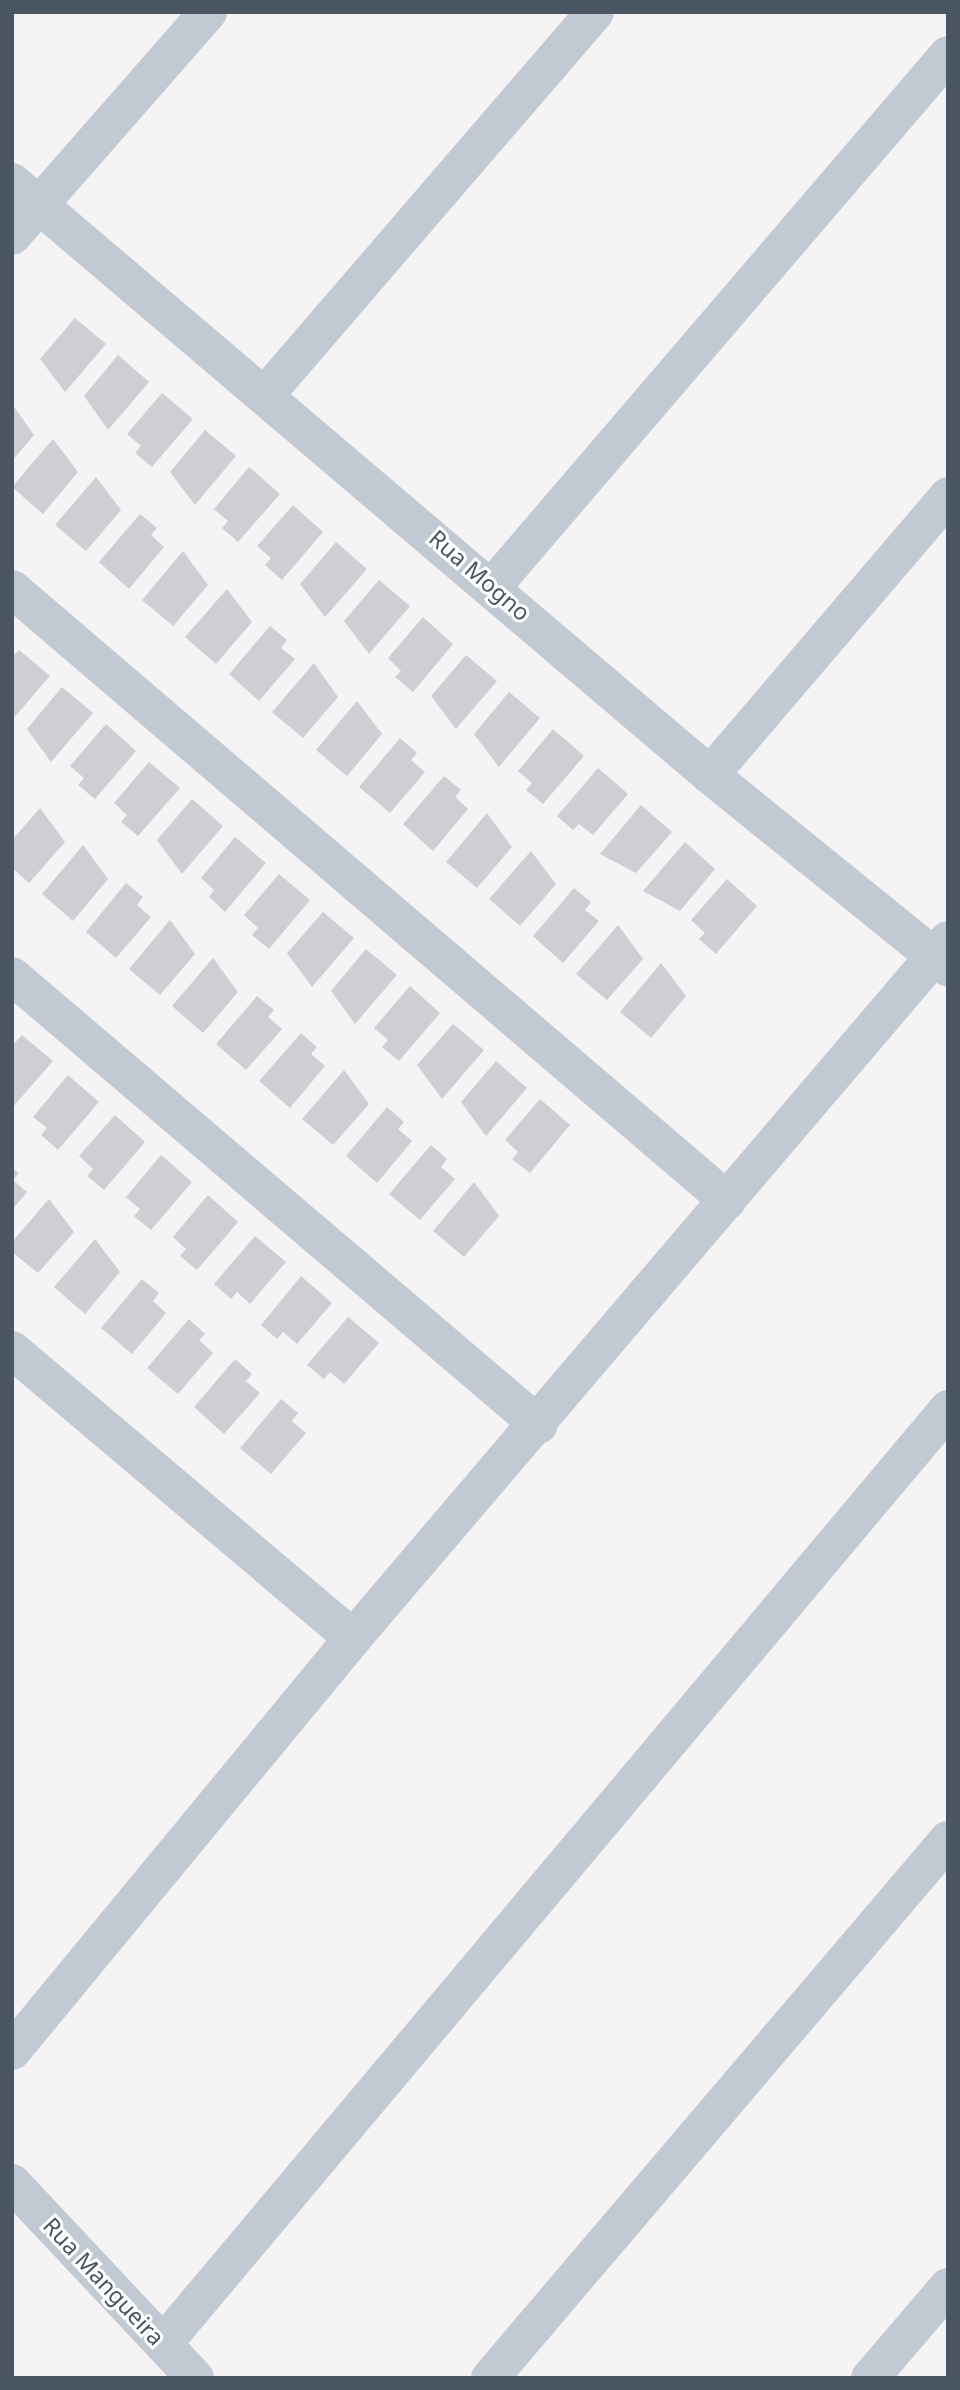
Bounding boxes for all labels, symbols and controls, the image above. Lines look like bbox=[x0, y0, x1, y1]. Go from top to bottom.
street label: Rua Mogno bbox=[424, 524, 536, 626]
street label: Rua Mangueira bbox=[38, 2211, 170, 2351]

